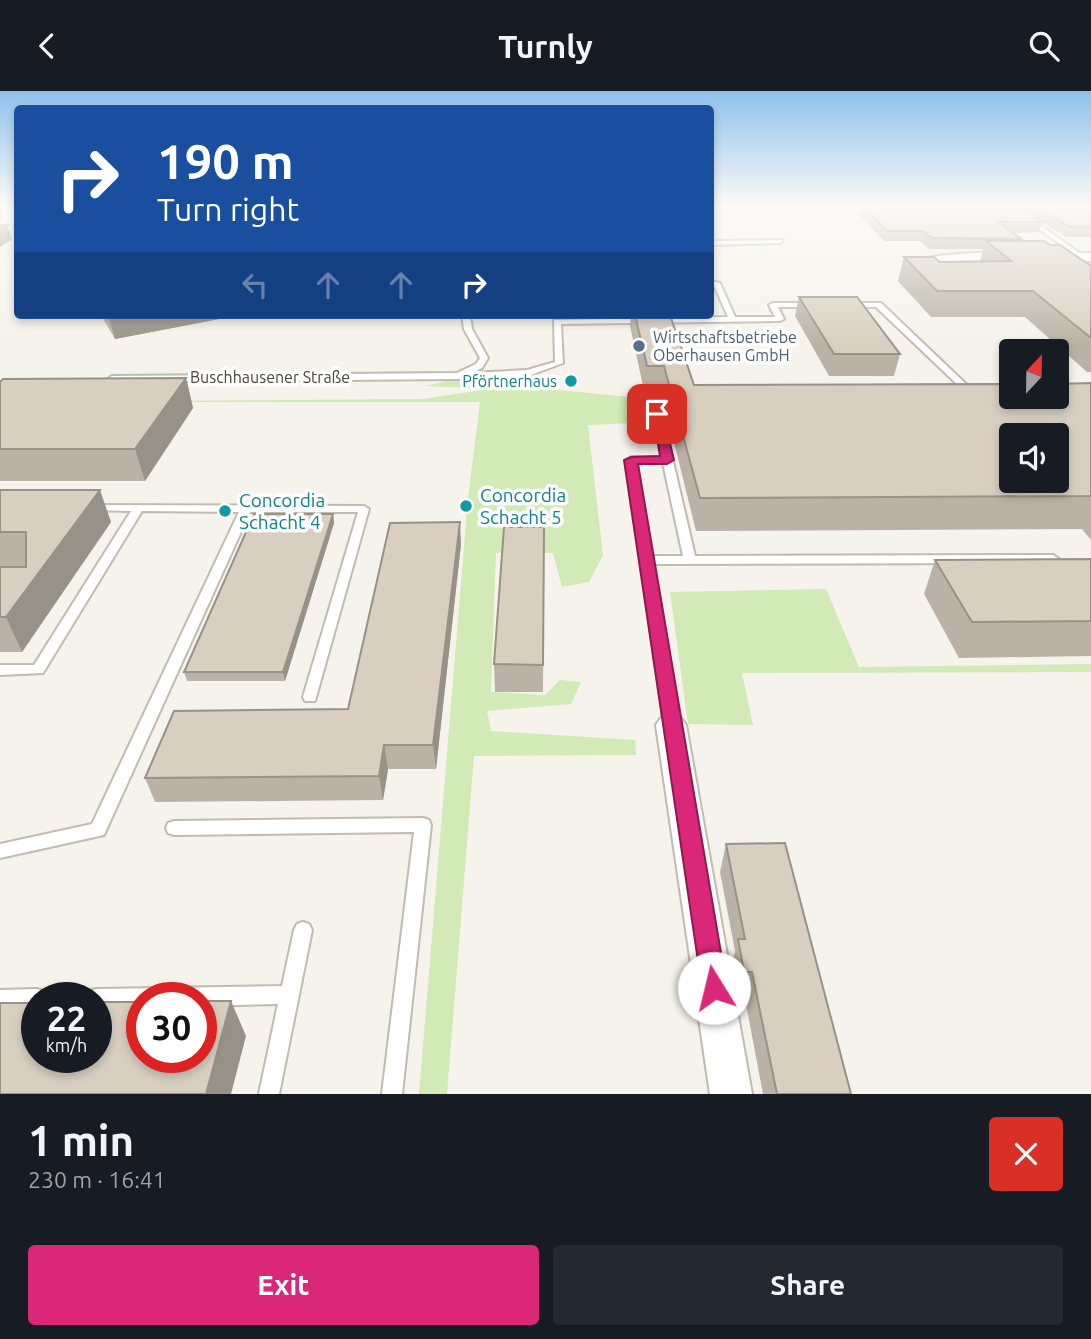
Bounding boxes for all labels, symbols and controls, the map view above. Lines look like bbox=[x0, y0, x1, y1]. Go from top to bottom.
icon: back bbox=[28, 27, 66, 65]
icon: search bbox=[1025, 27, 1063, 65]
text: Turnly bbox=[498, 28, 593, 64]
icon: right bbox=[42, 133, 133, 224]
text: 190 m bbox=[157, 133, 294, 188]
text: Turn right bbox=[157, 191, 299, 227]
icon: left bbox=[236, 266, 274, 304]
icon: ahead bbox=[309, 266, 347, 304]
icon: ahead bbox=[382, 266, 420, 304]
icon: right bbox=[455, 266, 493, 304]
place label: Wirtschaftsbetriebe Oberhausen GmbH bbox=[653, 328, 797, 364]
marker: Wirtschaftsbetriebe Oberhausen GmbH bbox=[631, 338, 647, 354]
north arrow bbox=[999, 339, 1069, 409]
map controls bbox=[999, 339, 1069, 493]
street label: Buschhausener Straße bbox=[190, 368, 350, 386]
place label: Pförtnerhaus bbox=[462, 372, 557, 390]
marker: Pförtnerhaus bbox=[563, 373, 579, 389]
pin bbox=[627, 384, 687, 444]
icon: arrive bbox=[638, 395, 676, 433]
button: sound bbox=[999, 423, 1069, 493]
place label: Concordia Schacht 5 bbox=[480, 484, 566, 528]
place label: Concordia Schacht 4 bbox=[239, 489, 325, 533]
marker: Concordia Schacht 5 bbox=[458, 498, 474, 514]
marker: Concordia Schacht 4 bbox=[217, 503, 233, 519]
position arrow bbox=[677, 951, 751, 1025]
speed limit sign: 30 bbox=[126, 982, 217, 1073]
text: 22 bbox=[47, 998, 86, 1038]
text: km/h bbox=[46, 1035, 87, 1055]
text: 1 min bbox=[28, 1117, 134, 1164]
button: close bbox=[989, 1117, 1063, 1191]
text: 230 m · 16:41 bbox=[28, 1167, 166, 1192]
button: Exit bbox=[28, 1245, 539, 1325]
button: Share bbox=[553, 1245, 1063, 1325]

